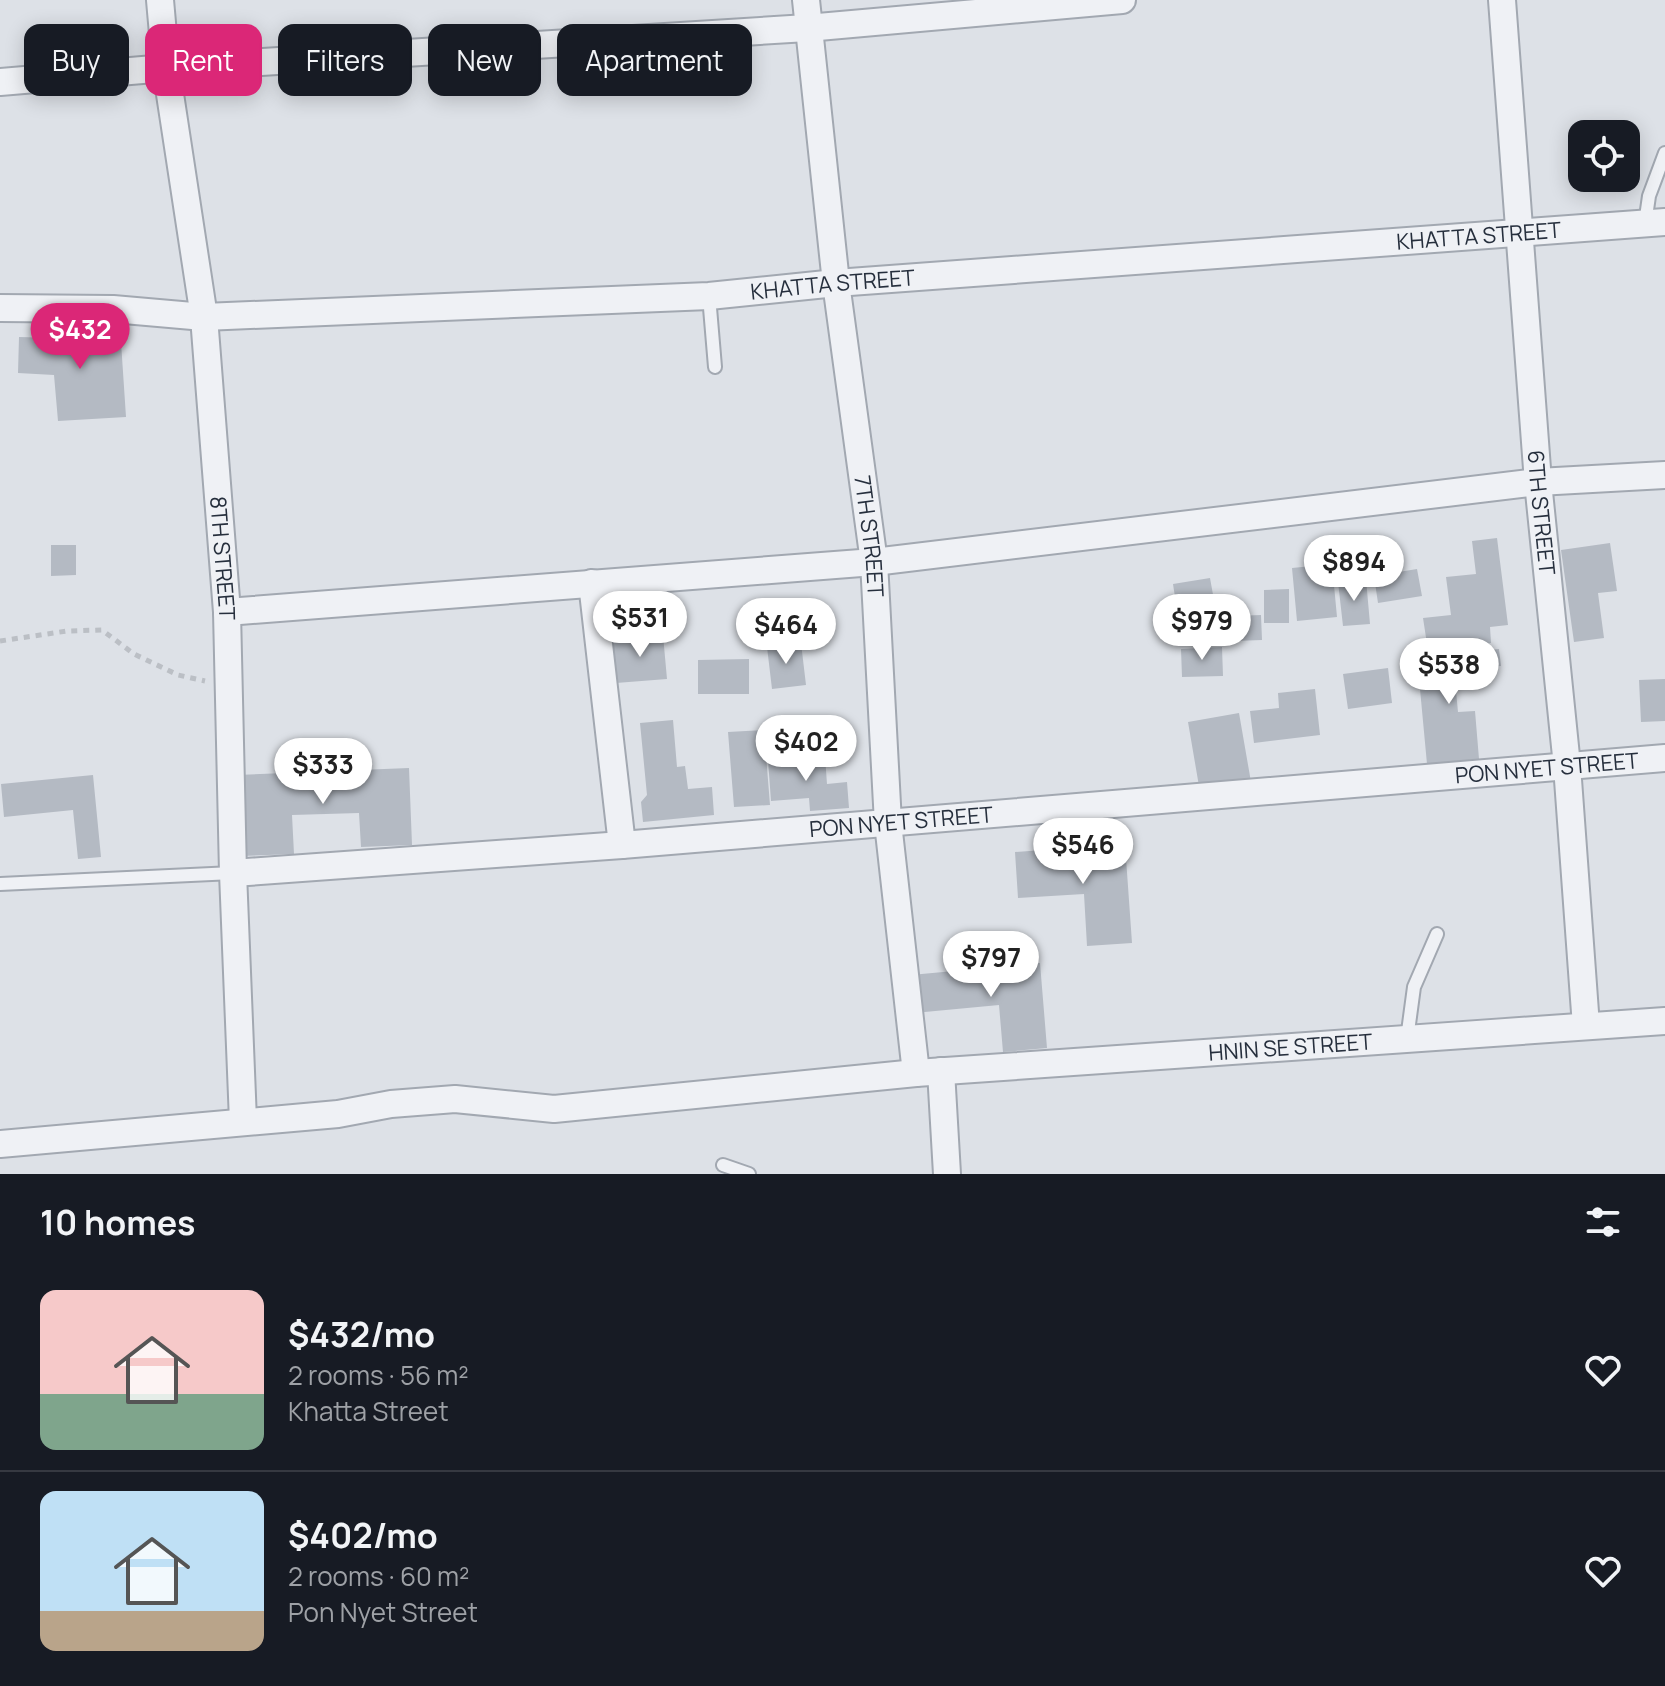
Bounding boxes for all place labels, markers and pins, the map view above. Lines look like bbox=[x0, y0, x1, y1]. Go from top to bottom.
pin: $432 bbox=[33, 303, 127, 371]
pin: $894 bbox=[1307, 535, 1401, 603]
pin: $531 bbox=[593, 591, 687, 659]
pin: $979 bbox=[1155, 594, 1249, 662]
pin: $464 bbox=[739, 598, 833, 666]
pin: $538 bbox=[1402, 638, 1496, 706]
pin: $402 bbox=[759, 715, 853, 783]
pin: $333 bbox=[276, 738, 370, 806]
pin: $546 bbox=[1036, 818, 1130, 886]
pin: $797 bbox=[944, 931, 1038, 999]

